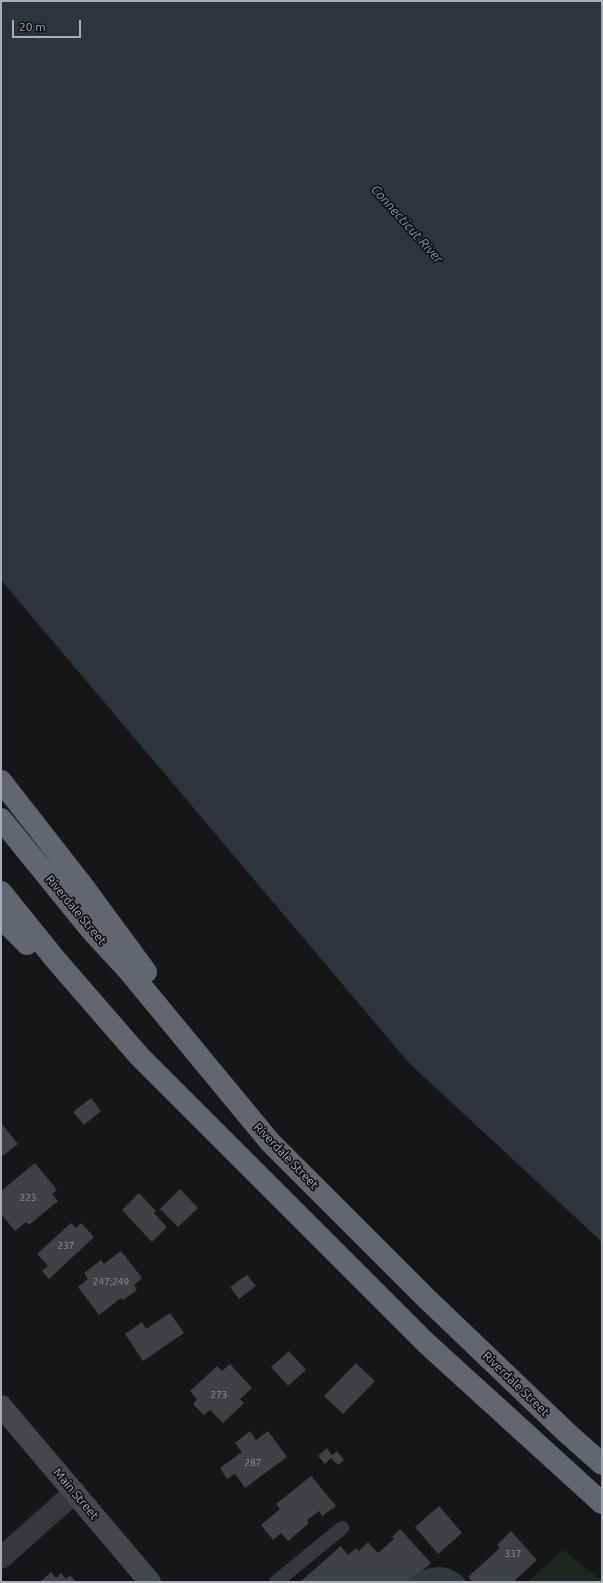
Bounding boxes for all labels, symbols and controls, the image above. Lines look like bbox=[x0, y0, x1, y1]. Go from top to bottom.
scale bar bbox=[14, 12, 83, 38]
text: 20 m bbox=[19, 20, 46, 33]
water label: Connecticut River bbox=[368, 182, 446, 266]
street label: Riverdale Street bbox=[43, 872, 109, 948]
street label: Riverdale Street bbox=[251, 1120, 321, 1192]
house number: 223 bbox=[20, 1192, 36, 1204]
house number: 237 bbox=[58, 1240, 74, 1252]
house number: 247;249 bbox=[93, 1276, 129, 1288]
street label: Riverdale Street bbox=[480, 1349, 552, 1419]
house number: 273 bbox=[211, 1389, 227, 1401]
house number: 287 bbox=[245, 1457, 261, 1469]
street label: Main Street bbox=[50, 1465, 102, 1523]
house number: 337 bbox=[505, 1548, 521, 1560]

